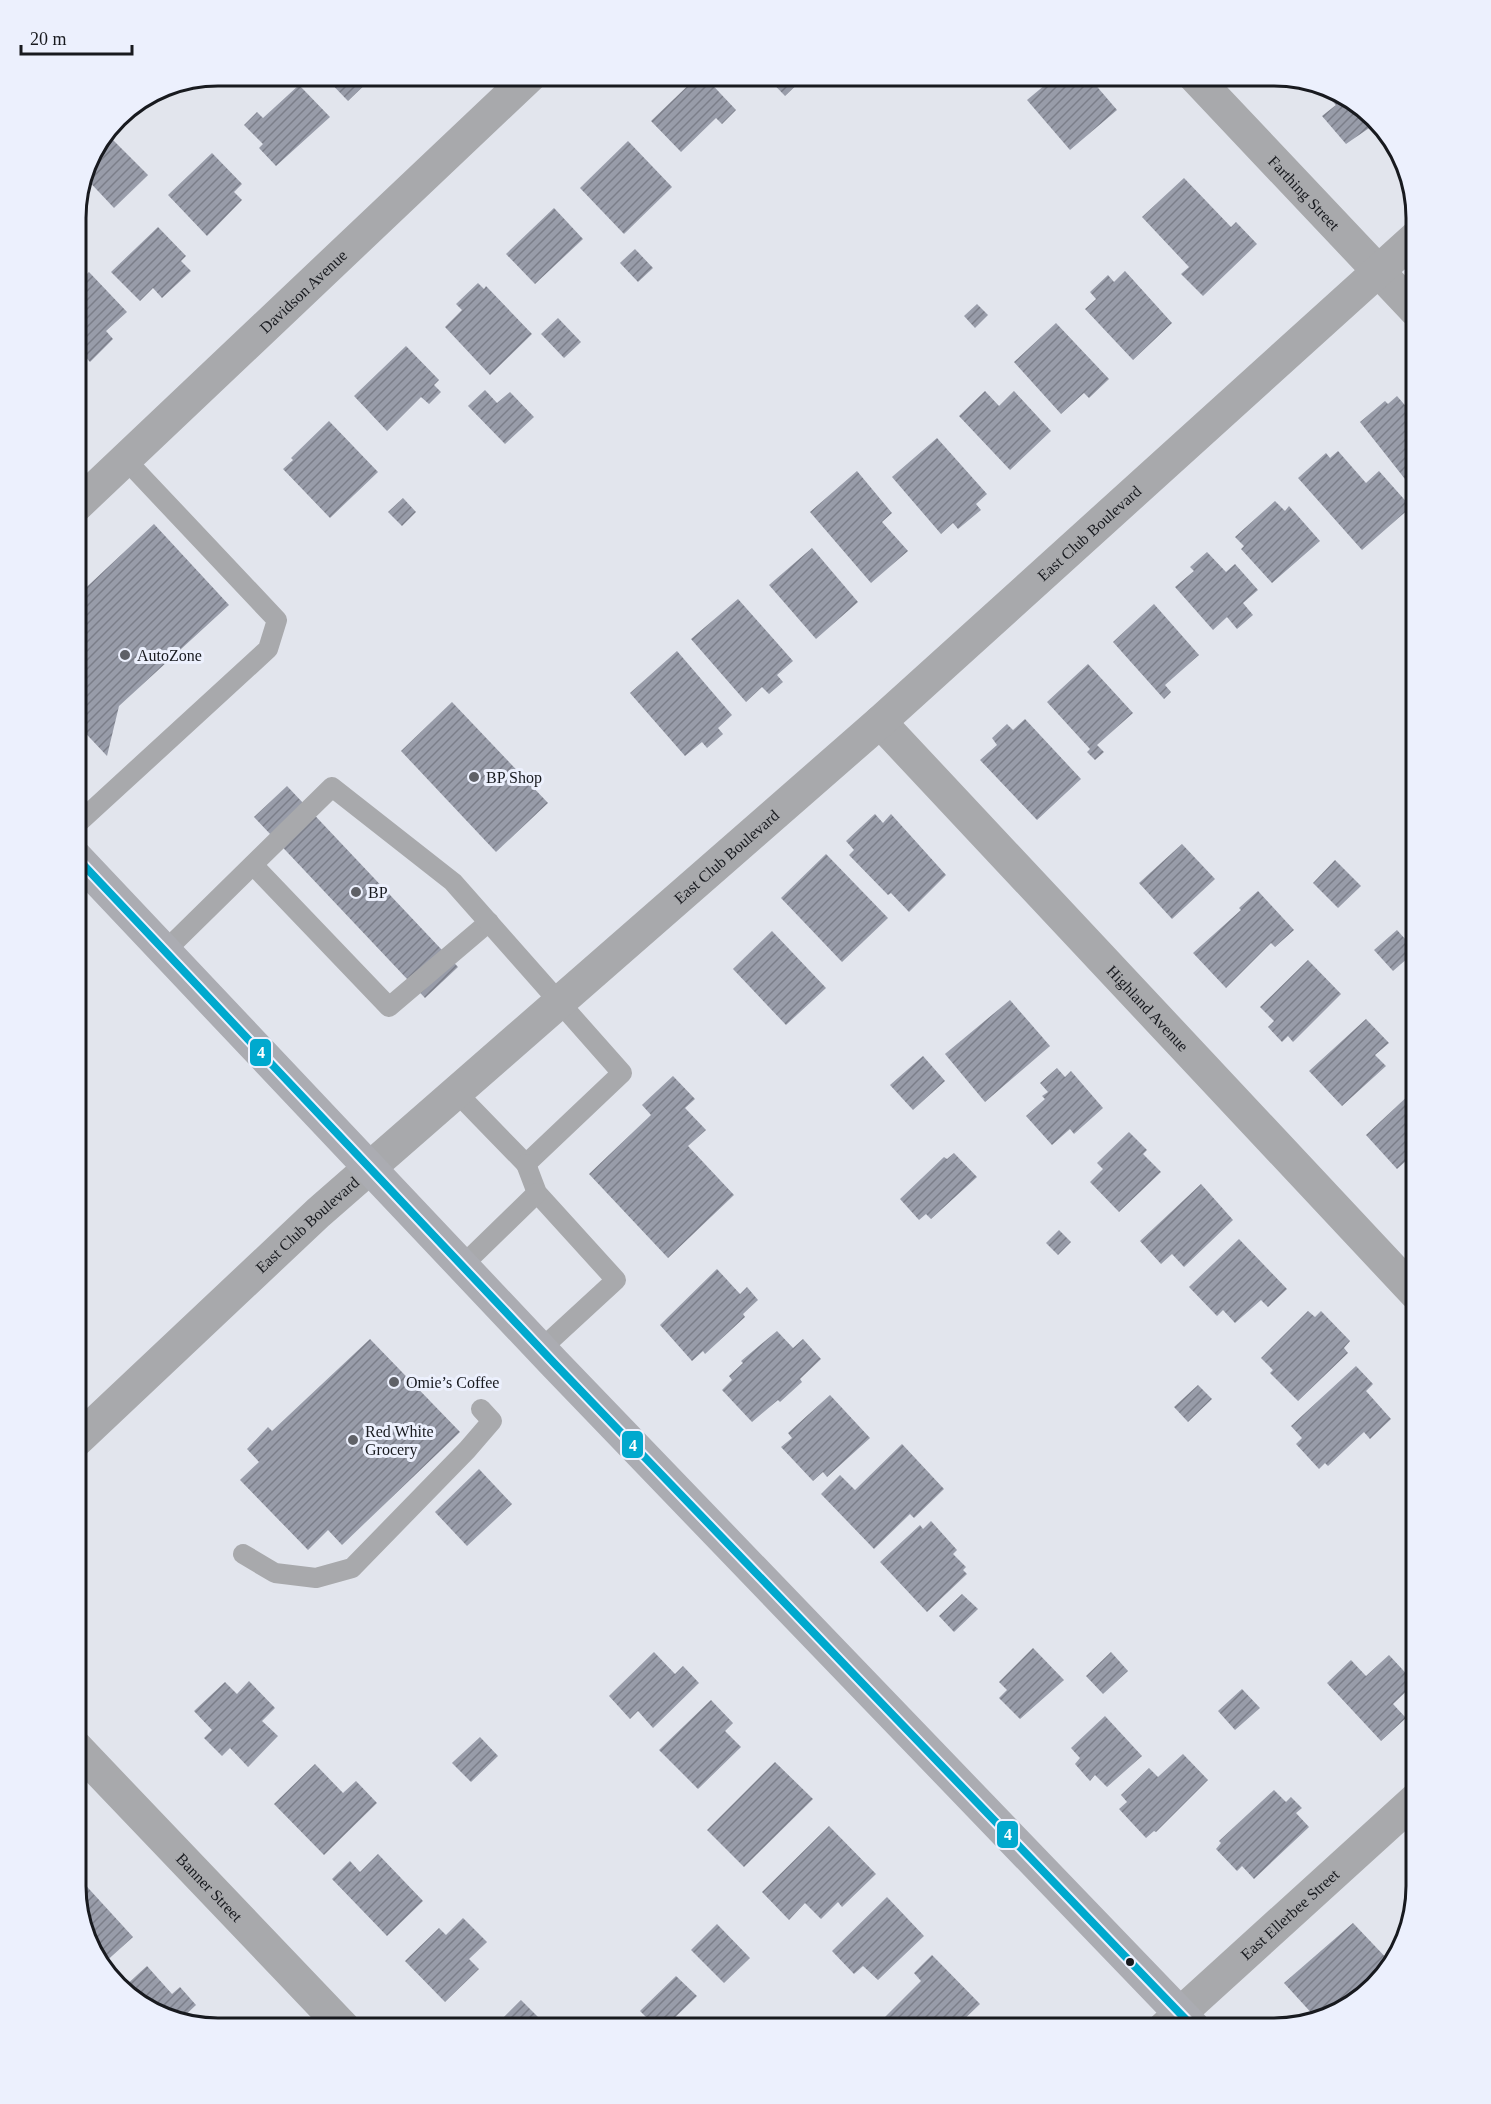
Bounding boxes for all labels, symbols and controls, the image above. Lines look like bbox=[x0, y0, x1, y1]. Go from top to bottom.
scale bar bbox=[21, 18, 132, 56]
text: 20 m bbox=[30, 29, 67, 49]
street label: Farthing Street bbox=[1265, 153, 1343, 234]
street label: Davidson Avenue bbox=[256, 246, 350, 336]
street label: East Club Boulevard bbox=[1034, 482, 1144, 584]
place label: AutoZone bbox=[137, 647, 202, 664]
marker: AutoZone bbox=[118, 648, 132, 662]
place label: BP Shop bbox=[486, 769, 542, 787]
marker: BP Shop bbox=[467, 770, 481, 784]
street label: East Club Boulevard bbox=[671, 806, 782, 907]
place label: BP bbox=[368, 884, 388, 901]
marker: BP bbox=[349, 885, 363, 899]
street label: Highland Avenue bbox=[1103, 962, 1192, 1055]
line badge: 4 bbox=[249, 1038, 272, 1067]
text: 4 bbox=[257, 1044, 265, 1061]
street label: East Club Boulevard bbox=[252, 1174, 362, 1276]
place label: Omie’s Coffee bbox=[406, 1374, 499, 1391]
marker: Omie’s Coffee bbox=[387, 1375, 401, 1389]
place label: Red White Grocery bbox=[365, 1423, 434, 1459]
line badge: 4 bbox=[621, 1430, 644, 1459]
marker: Red White Grocery bbox=[346, 1433, 360, 1447]
text: 4 bbox=[629, 1437, 637, 1454]
line badge: 4 bbox=[996, 1820, 1019, 1849]
text: 4 bbox=[1004, 1826, 1012, 1843]
street label: Banner Street bbox=[173, 1850, 246, 1925]
street label: East Ellerbee Street bbox=[1237, 1865, 1343, 1963]
unlabelled marker bbox=[1124, 1956, 1136, 1968]

